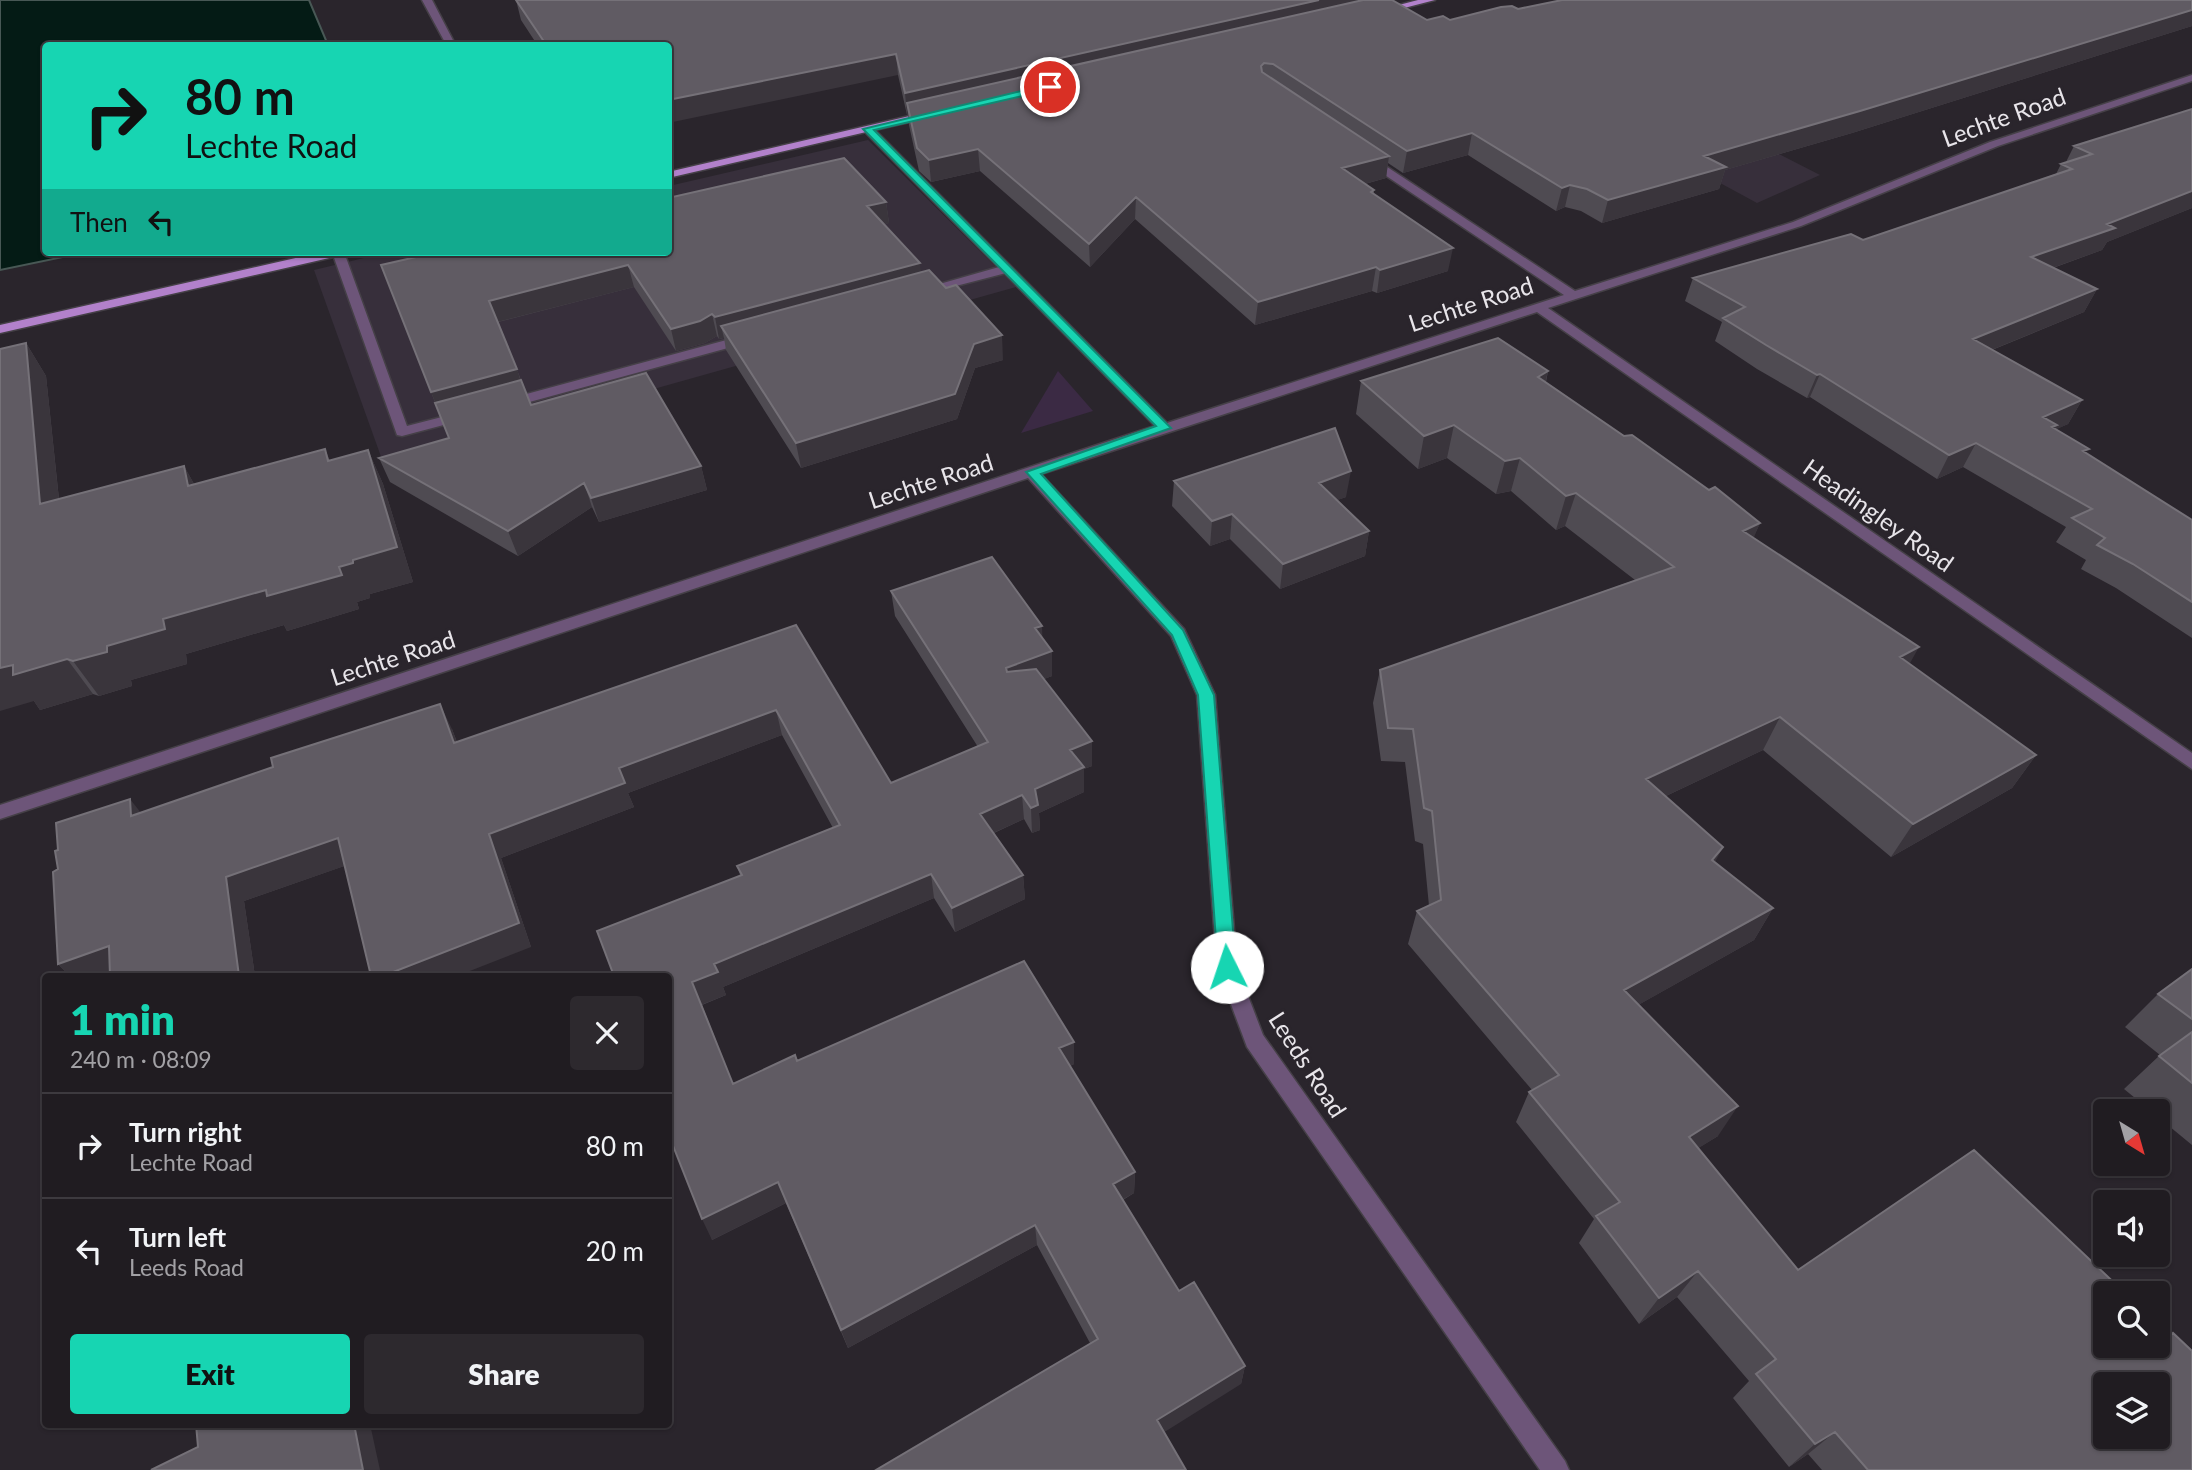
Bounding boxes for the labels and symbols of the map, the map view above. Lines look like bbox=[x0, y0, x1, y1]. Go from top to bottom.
pin bbox=[1020, 57, 1080, 117]
street label: Lechte Road bbox=[1938, 81, 2069, 152]
street label: Lechte Road bbox=[1405, 270, 1537, 337]
street label: Lechte Road bbox=[865, 447, 997, 514]
street label: Headingley Road bbox=[1798, 452, 1960, 577]
street label: Lechte Road bbox=[327, 624, 459, 691]
position arrow bbox=[1190, 930, 1264, 1004]
street label: Leeds Road bbox=[1263, 1006, 1353, 1122]
north arrow bbox=[2093, 1099, 2170, 1176]

